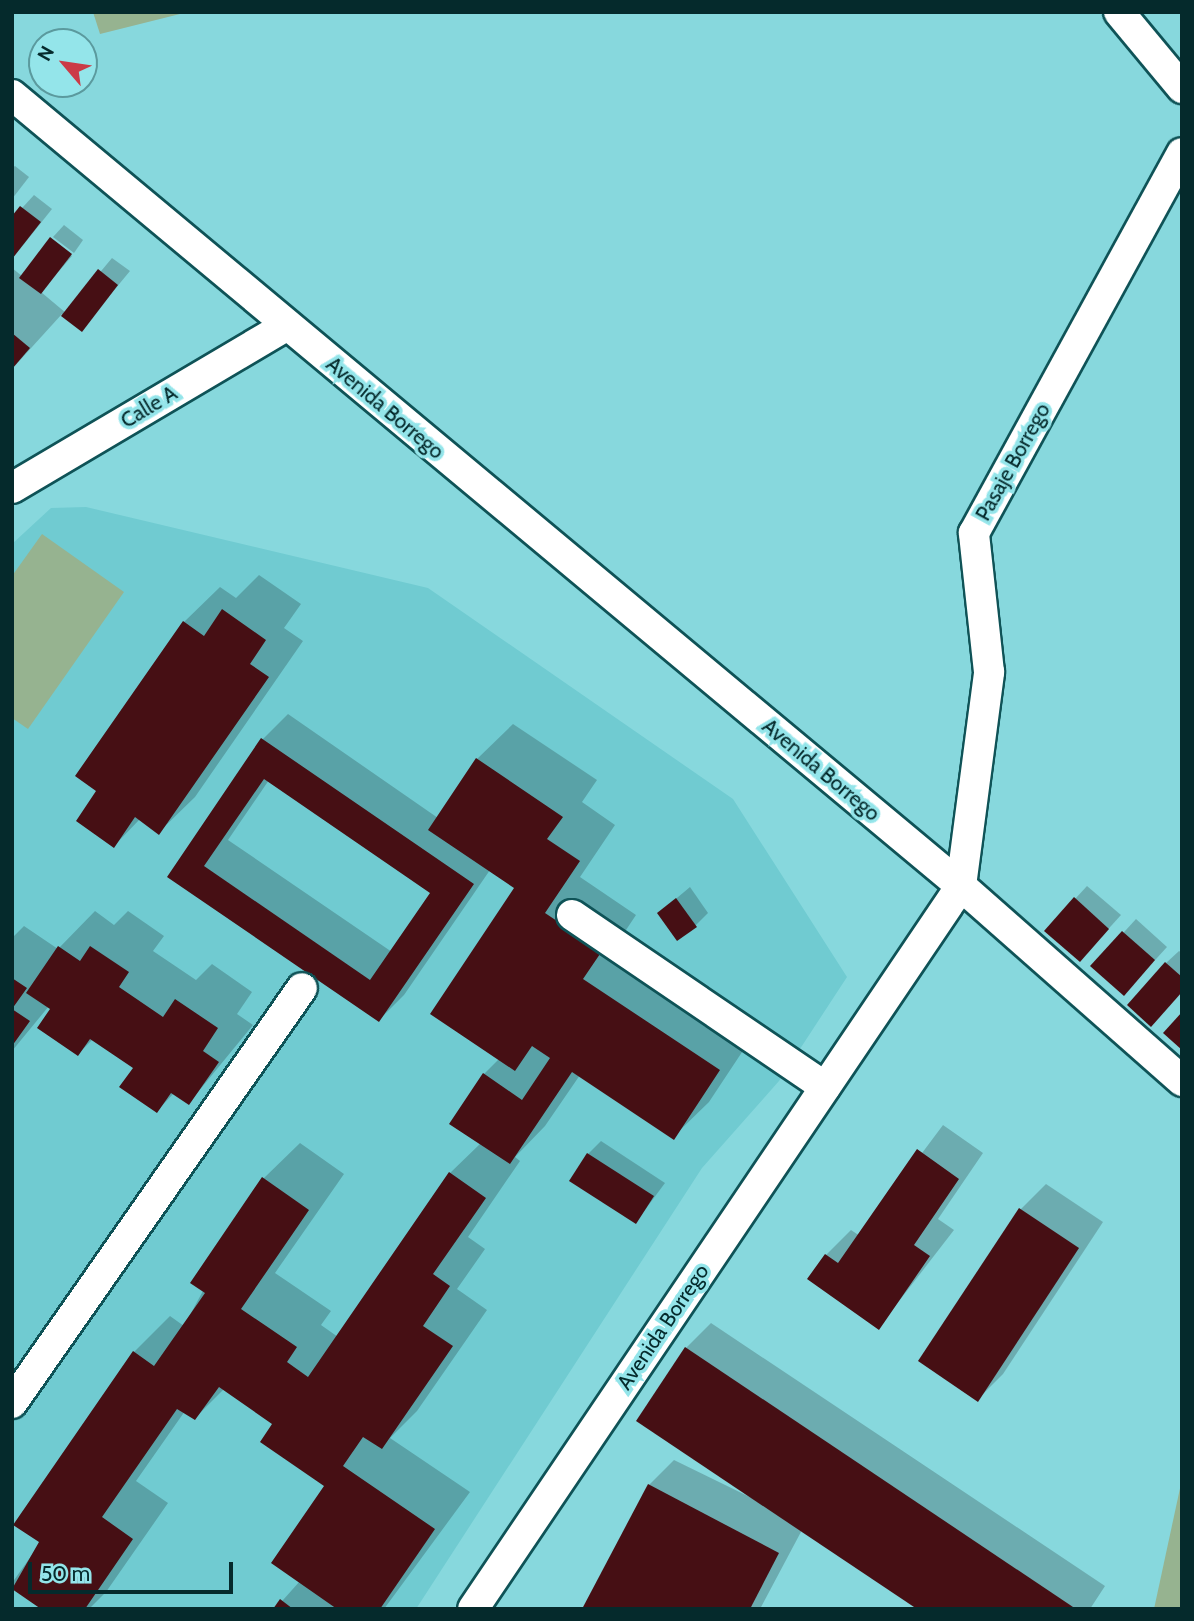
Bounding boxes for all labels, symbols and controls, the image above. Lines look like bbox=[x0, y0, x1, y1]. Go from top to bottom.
north arrow bbox=[28, 28, 98, 98]
text: N bbox=[33, 42, 59, 65]
street label: Avenida Borrego bbox=[321, 352, 449, 464]
street label: Calle A bbox=[116, 380, 182, 434]
street label: Pasaje Borrego bbox=[970, 399, 1056, 525]
street label: Avenida Borrego bbox=[757, 714, 885, 826]
street label: Avenida Borrego bbox=[612, 1260, 714, 1394]
scale bar bbox=[32, 1548, 236, 1592]
text: 50 m bbox=[41, 1561, 90, 1586]

